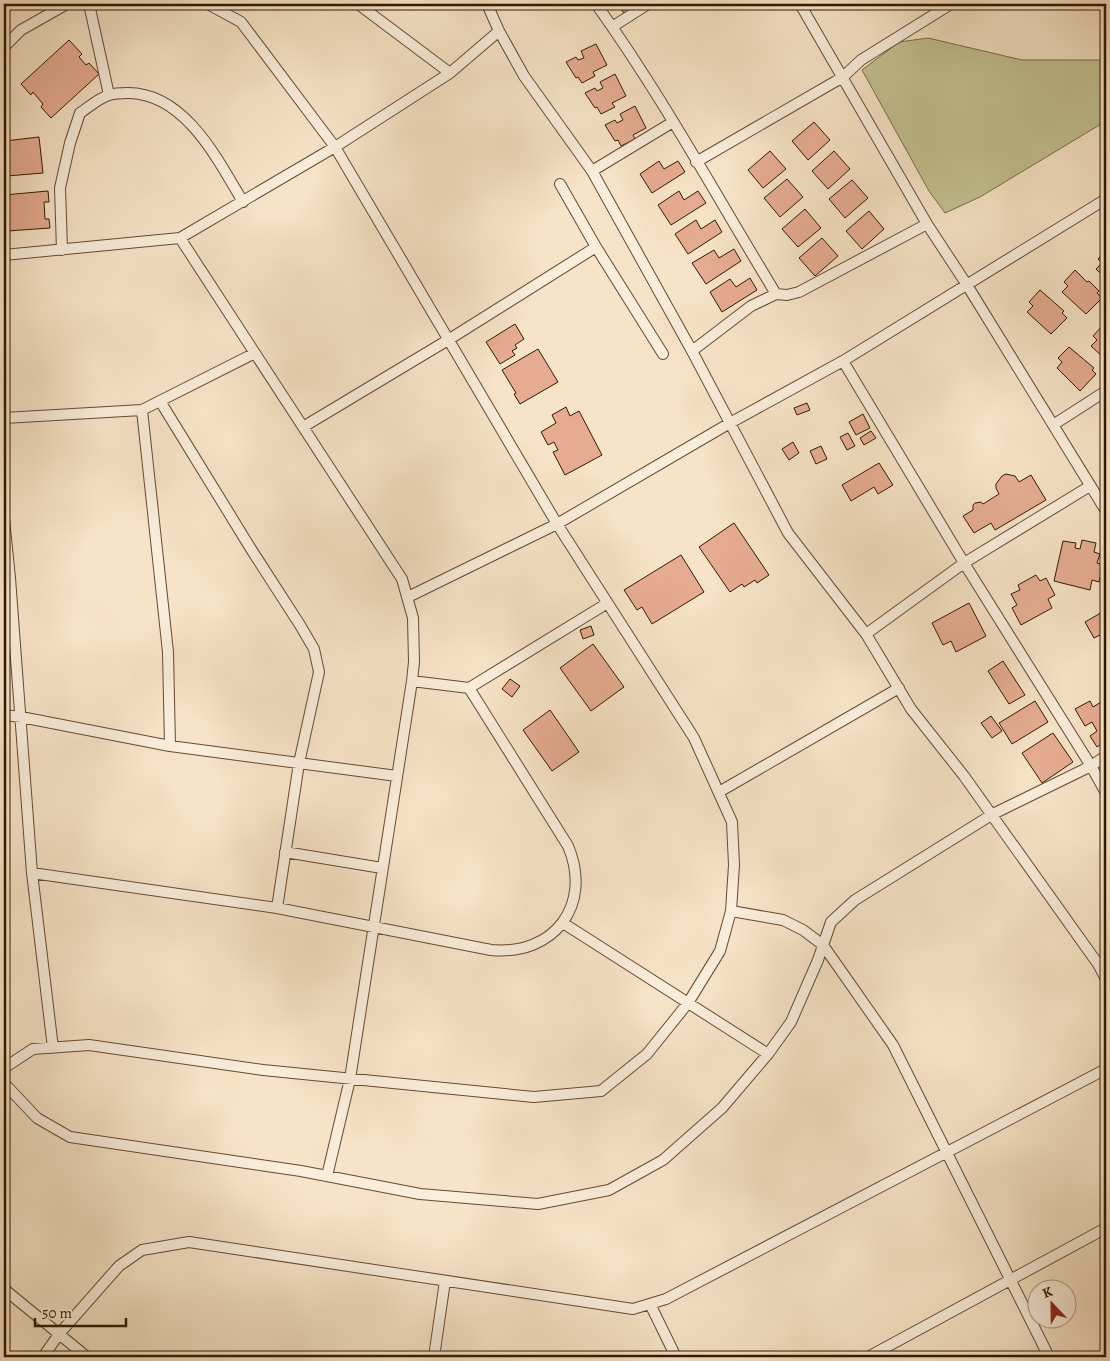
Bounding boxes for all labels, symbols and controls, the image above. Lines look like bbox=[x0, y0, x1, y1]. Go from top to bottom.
north arrow bbox=[1028, 1278, 1078, 1328]
text: K bbox=[1039, 1282, 1056, 1303]
scale bar bbox=[35, 1296, 126, 1328]
text: 50 m bbox=[42, 1303, 72, 1323]

